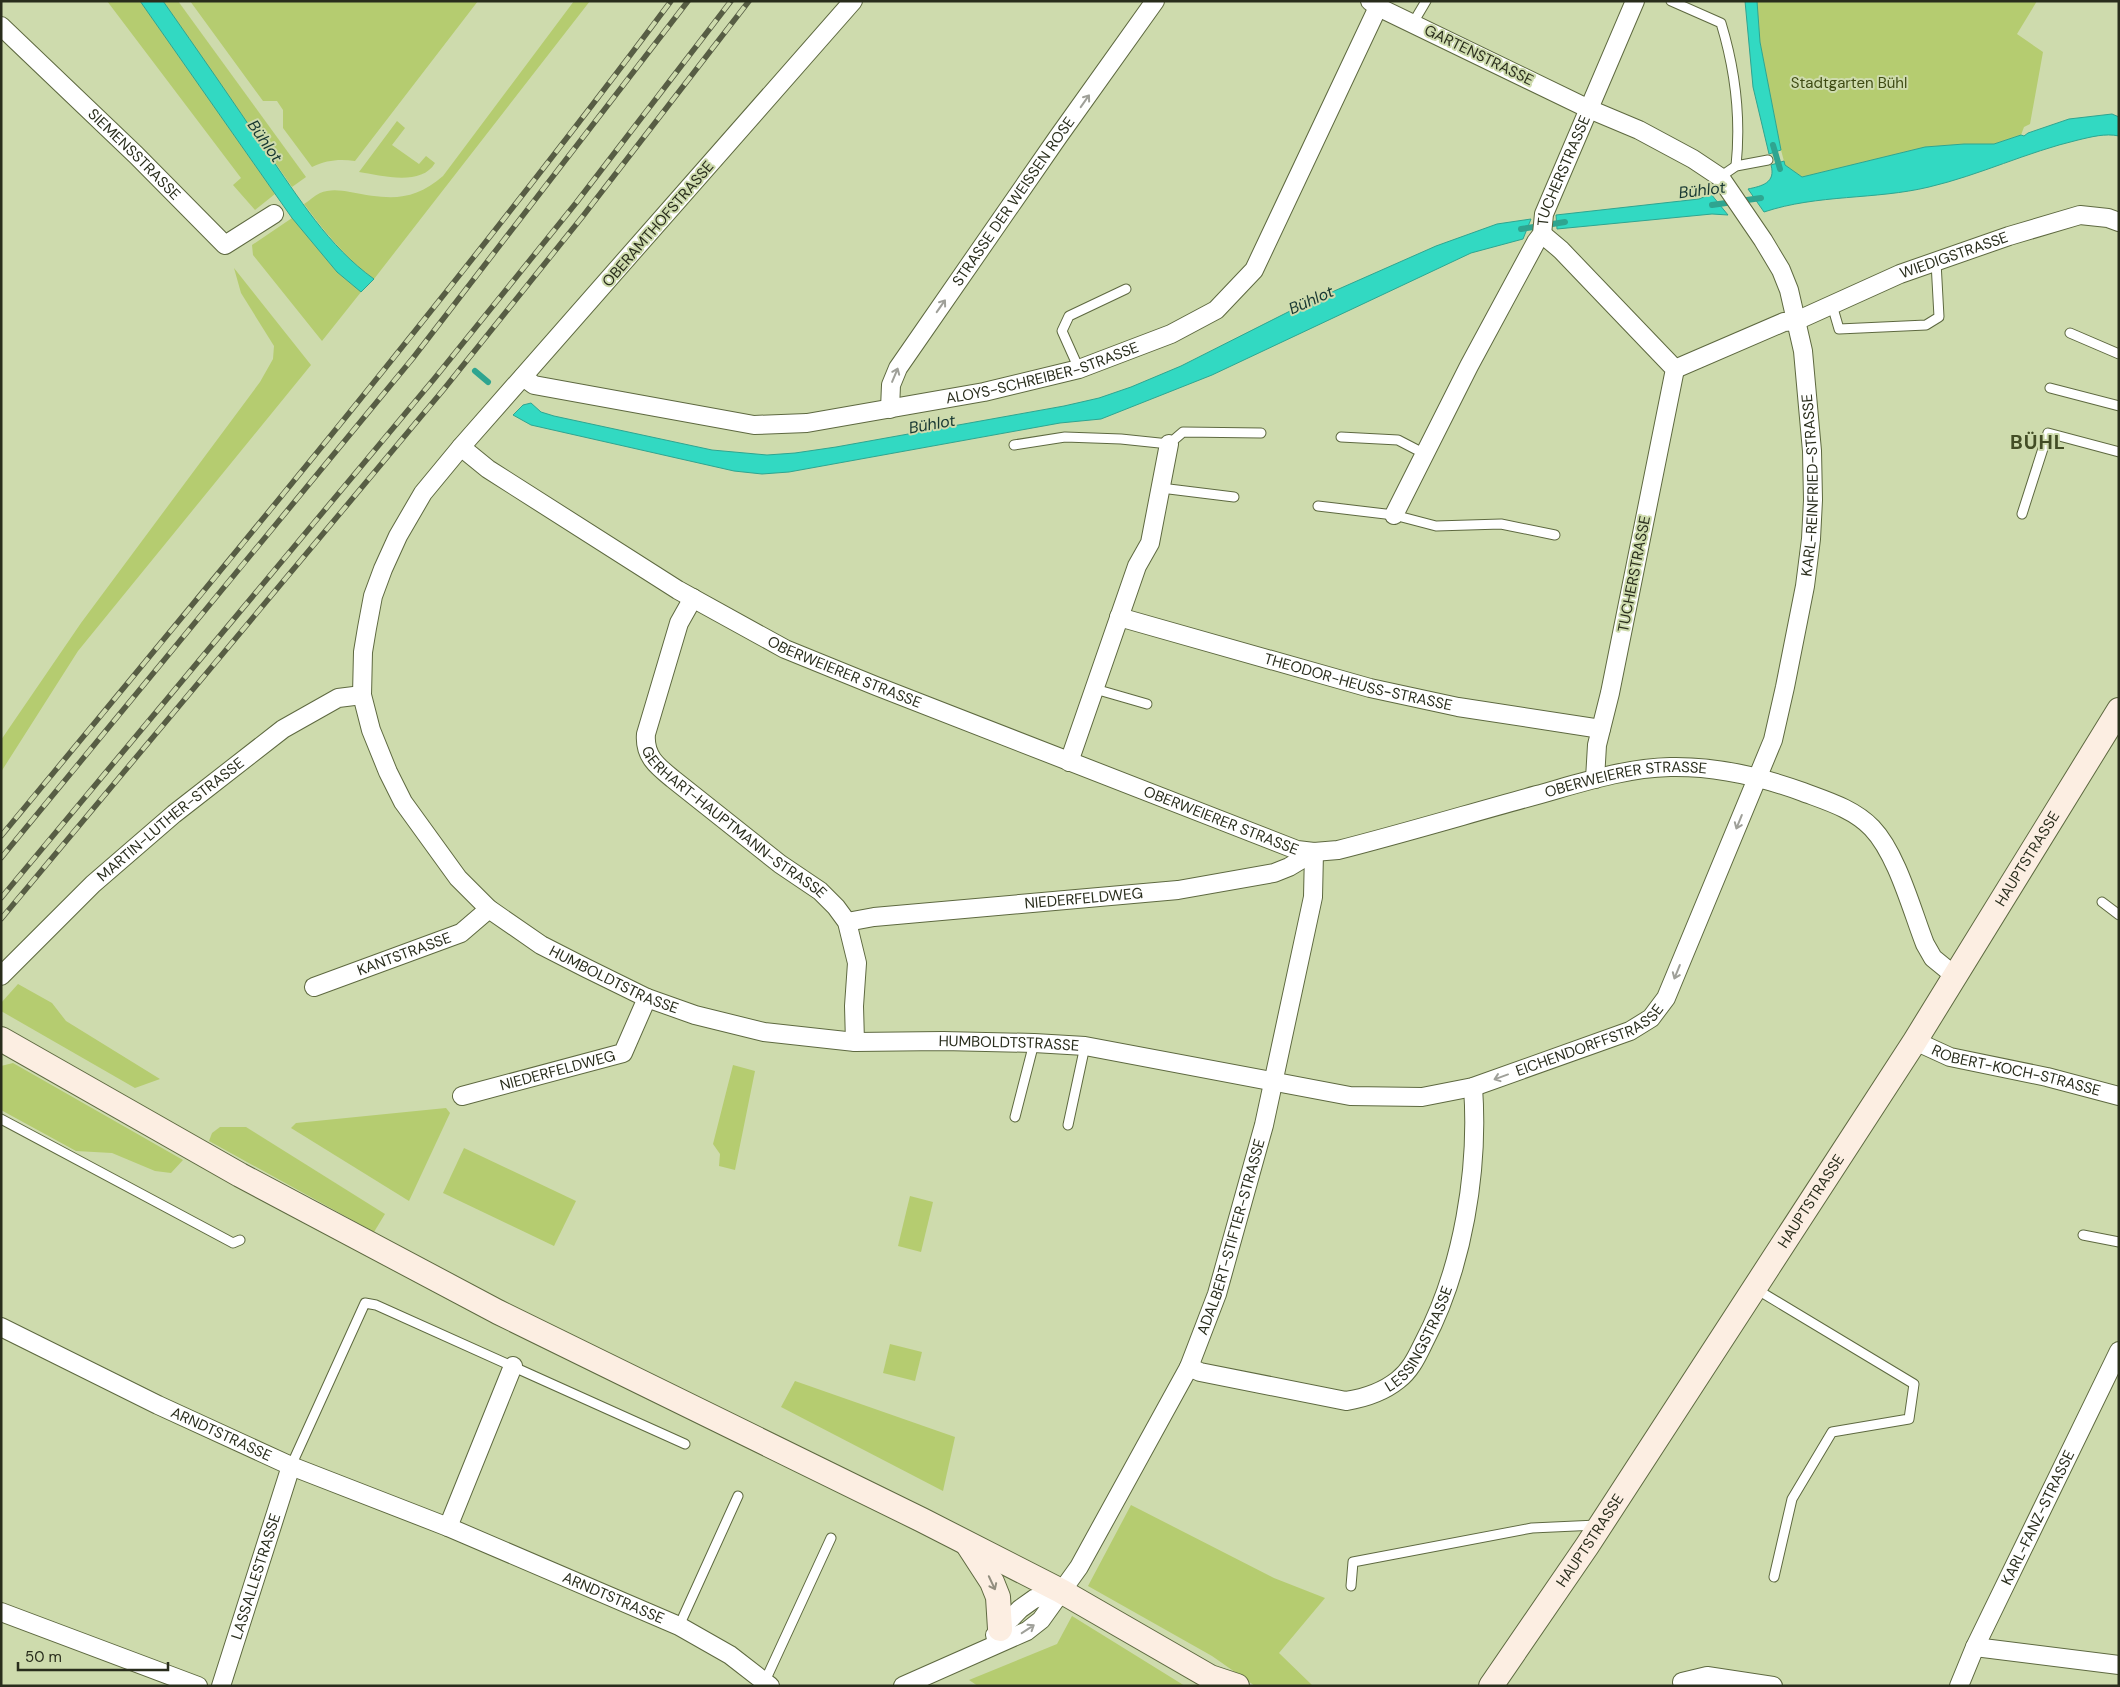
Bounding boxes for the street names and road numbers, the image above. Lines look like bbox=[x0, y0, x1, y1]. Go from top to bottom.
street label: GARTENSTRASSE bbox=[1421, 20, 1537, 90]
street label: SIEMENSSTRASSE bbox=[84, 104, 185, 204]
street label: TUCHERSTRASSE bbox=[1533, 112, 1595, 227]
street label: STRASSE DER WEISSEN ROSE bbox=[948, 113, 1079, 290]
street label: OBERAMTHOFSTRASSE bbox=[598, 157, 718, 291]
street label: WIEDIGSTRASSE bbox=[1897, 227, 2011, 283]
street label: ALOYS-SCHREIBER-STRASSE bbox=[944, 337, 1142, 409]
street label: KARL-REINFRIED-STRASSE bbox=[1796, 393, 1823, 578]
street label: TUCHERSTRASSE bbox=[1613, 514, 1655, 634]
street label: OBERWEIERER STRASSE bbox=[764, 631, 924, 713]
street label: THEODOR-HEUSS-STRASSE bbox=[1262, 649, 1454, 715]
street label: GERHART-HAUPTMANN-STRASSE bbox=[637, 743, 831, 902]
street label: MARTIN-LUTHER-STRASSE bbox=[93, 753, 248, 886]
street label: OBERWEIERER STRASSE bbox=[1542, 757, 1708, 802]
street label: OBERWEIERER STRASSE bbox=[1141, 781, 1302, 860]
street label: HAUPTSTRASSE bbox=[1990, 807, 2064, 910]
street label: NIEDERFELDWEG bbox=[1024, 883, 1144, 914]
street label: KANTSTRASSE bbox=[354, 927, 454, 980]
street label: HUMBOLDTSTRASSE bbox=[546, 941, 681, 1018]
street label: EICHENDORFFSTRASSE bbox=[1513, 1000, 1668, 1081]
street label: HUMBOLDTSTRASSE bbox=[938, 1031, 1080, 1056]
street label: ROBERT-KOCH-STRASSE bbox=[1928, 1040, 2103, 1101]
street label: NIEDERFELDWEG bbox=[498, 1045, 618, 1095]
street label: ADALBERT-STIFTER-STRASSE bbox=[1192, 1136, 1270, 1338]
street label: HAUPTSTRASSE bbox=[1773, 1150, 1849, 1252]
street label: LESSINGSTRASSE bbox=[1381, 1283, 1457, 1396]
street label: ARNDTSTRASSE bbox=[168, 1402, 275, 1466]
street label: KARL-FANZ-STRASSE bbox=[1997, 1447, 2079, 1589]
street label: HAUPTSTRASSE bbox=[1552, 1490, 1628, 1591]
street label: LASSALLESTRASSE bbox=[226, 1511, 285, 1642]
street label: ARNDTSTRASSE bbox=[559, 1567, 667, 1629]

